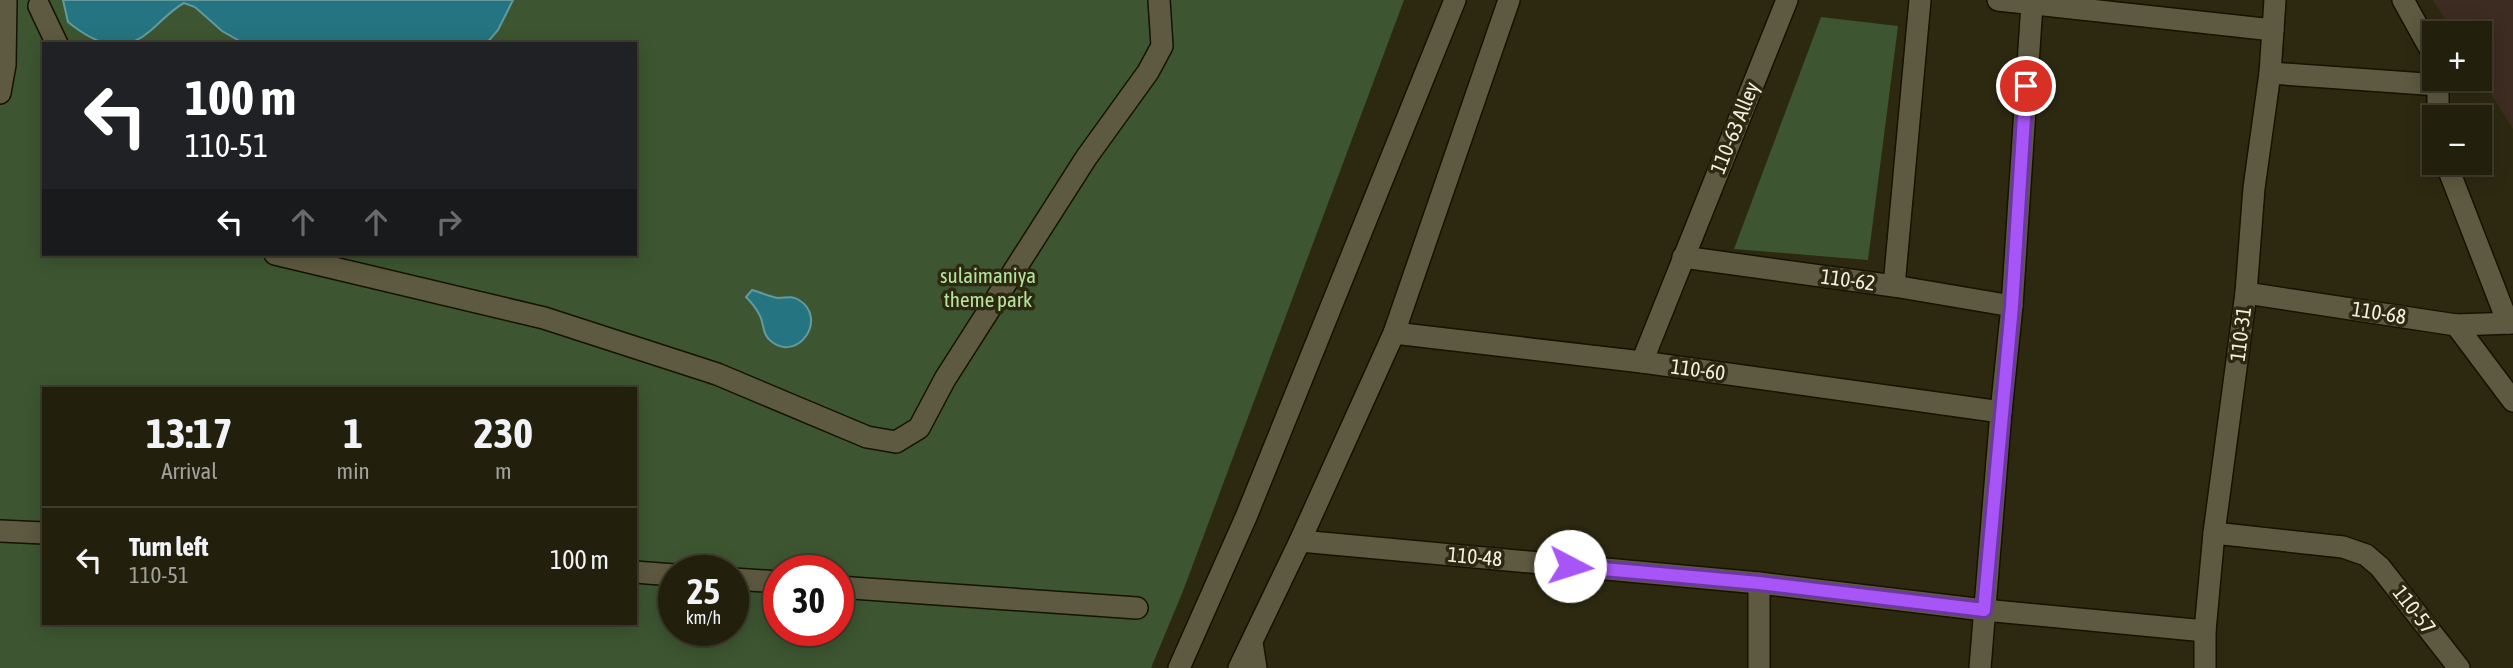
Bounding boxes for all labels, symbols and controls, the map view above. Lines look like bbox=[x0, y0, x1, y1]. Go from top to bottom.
map controls bbox=[2422, 21, 2492, 175]
button: + bbox=[2422, 21, 2492, 91]
pin bbox=[1996, 56, 2056, 116]
icon: arrive bbox=[2007, 67, 2045, 105]
text: 100 m bbox=[185, 69, 296, 125]
icon: left bbox=[70, 70, 161, 161]
street label: 110-63 Alley bbox=[1705, 78, 1763, 177]
button: − bbox=[2422, 105, 2492, 175]
text: 110-51 bbox=[185, 127, 268, 164]
icon: left bbox=[211, 203, 249, 241]
icon: ahead bbox=[284, 203, 322, 241]
icon: ahead bbox=[357, 203, 395, 241]
icon: right bbox=[430, 203, 468, 241]
park label: sulaimaniya theme park bbox=[940, 263, 1036, 311]
street label: 110-62 bbox=[1819, 263, 1877, 295]
street label: 110-68 bbox=[2350, 296, 2408, 328]
street label: 110-31 bbox=[2225, 305, 2255, 362]
street label: 110-60 bbox=[1669, 353, 1727, 385]
text: 13:17 bbox=[146, 409, 233, 457]
text: 1 bbox=[343, 409, 363, 457]
text: 230 bbox=[474, 409, 533, 457]
text: Arrival bbox=[161, 458, 217, 484]
text: min bbox=[337, 458, 370, 484]
text: m bbox=[495, 458, 512, 484]
position arrow bbox=[1533, 529, 1607, 603]
text: Turn left bbox=[129, 532, 209, 562]
icon: left bbox=[70, 541, 108, 579]
street label: 110-48 bbox=[1447, 542, 1503, 570]
text: 100 m bbox=[550, 545, 609, 575]
speed limit sign: 30 bbox=[763, 555, 854, 646]
text: 110-51 bbox=[129, 562, 189, 588]
text: 25 bbox=[687, 571, 720, 611]
street label: 110-57 bbox=[2389, 580, 2441, 638]
text: km/h bbox=[686, 607, 721, 628]

